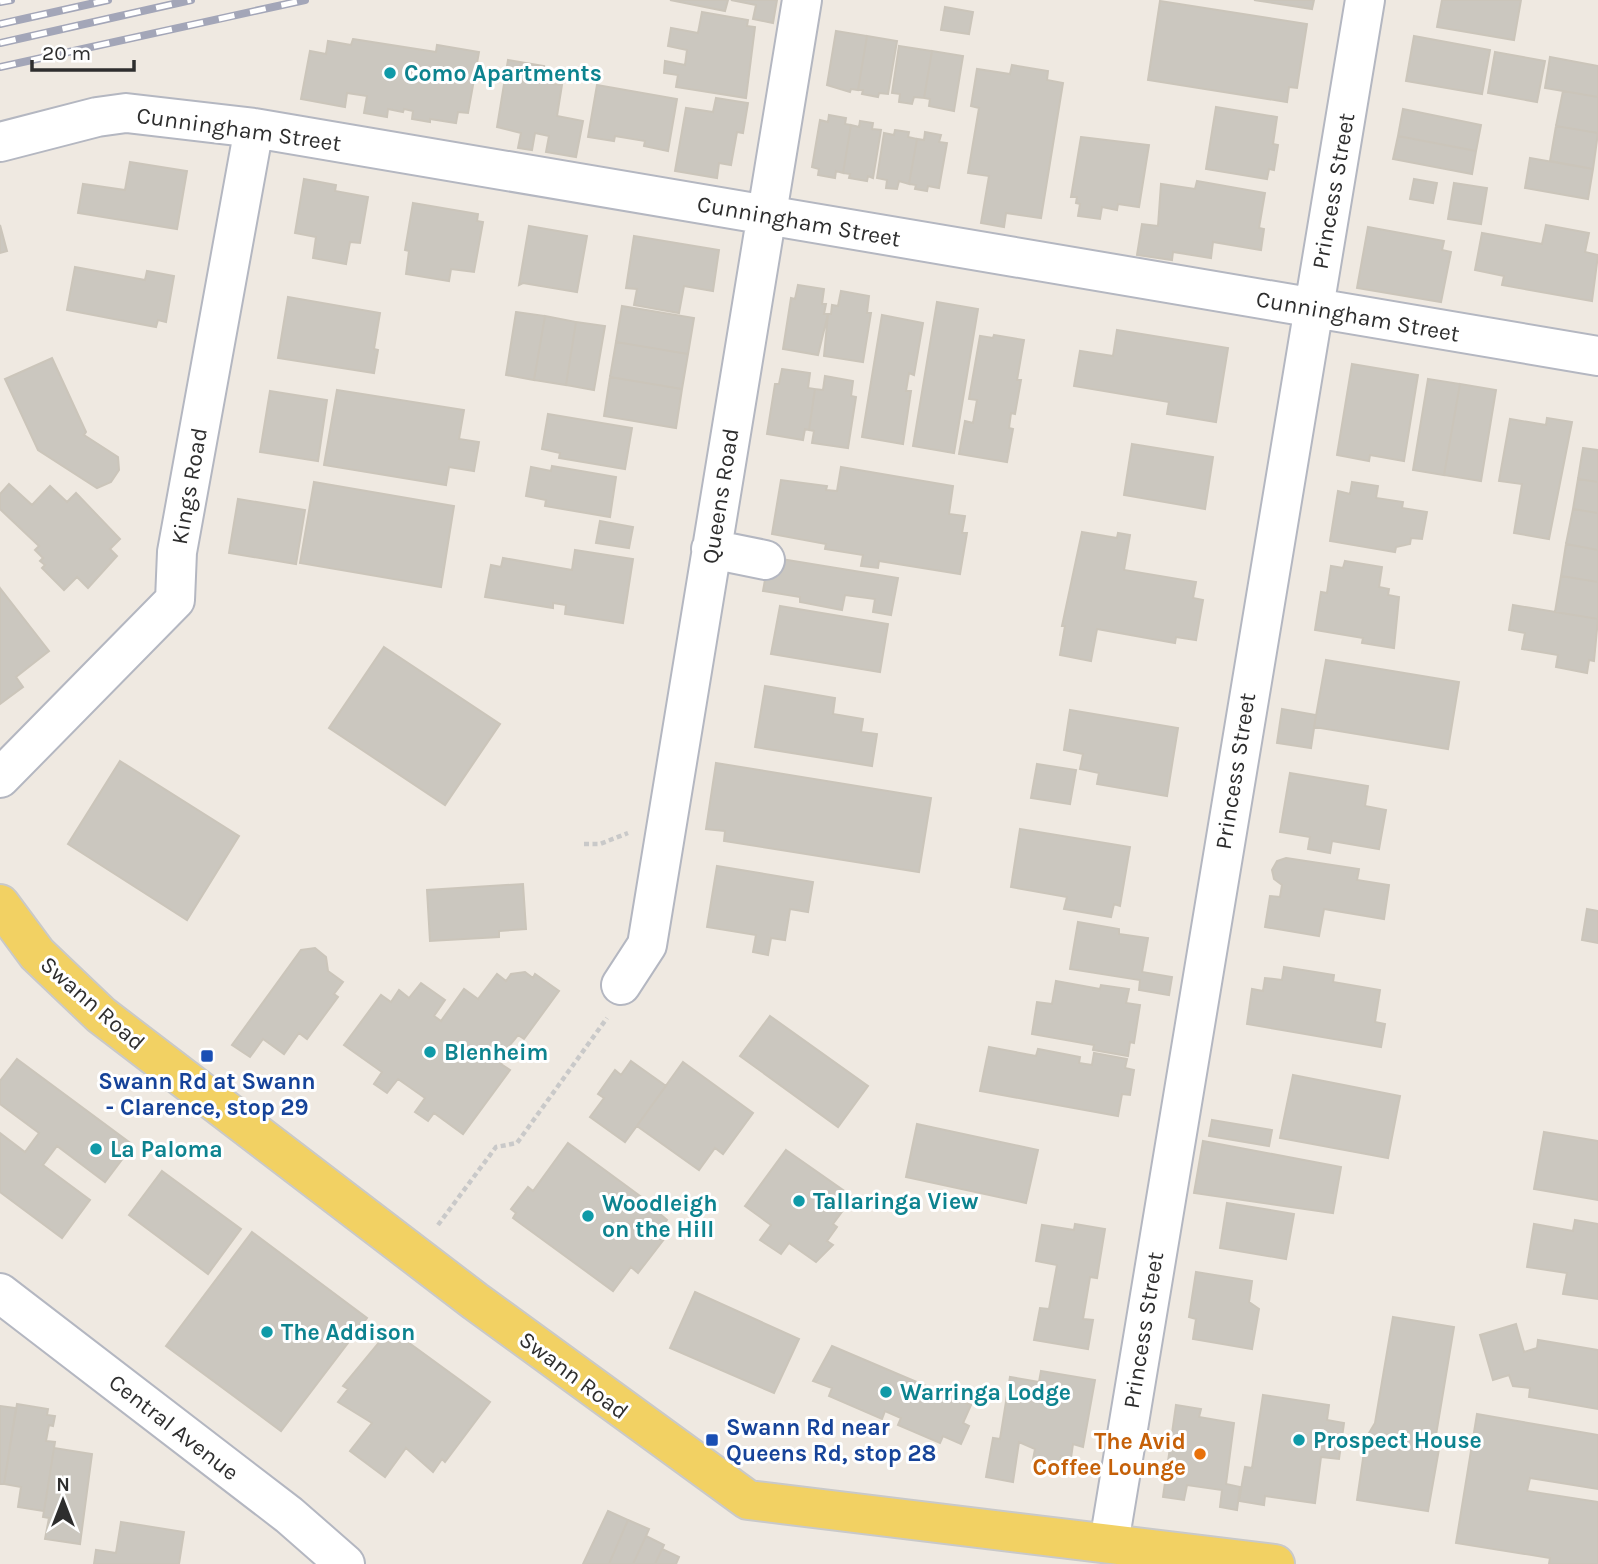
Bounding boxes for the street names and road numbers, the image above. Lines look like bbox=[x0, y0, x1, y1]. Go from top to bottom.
street label: Cunningham Street bbox=[135, 102, 343, 157]
street label: Princess Street bbox=[1306, 110, 1361, 271]
street label: Cunningham Street bbox=[695, 190, 903, 253]
street label: Cunningham Street bbox=[1254, 285, 1462, 348]
street label: Kings Road bbox=[166, 426, 213, 547]
street label: Queens Road bbox=[696, 426, 745, 566]
street label: Princess Street bbox=[1210, 690, 1261, 851]
street label: Swann Road bbox=[35, 951, 150, 1056]
street label: Princess Street bbox=[1118, 1249, 1169, 1410]
street label: Swann Road bbox=[514, 1326, 633, 1425]
street label: Central Avenue bbox=[104, 1368, 244, 1486]

